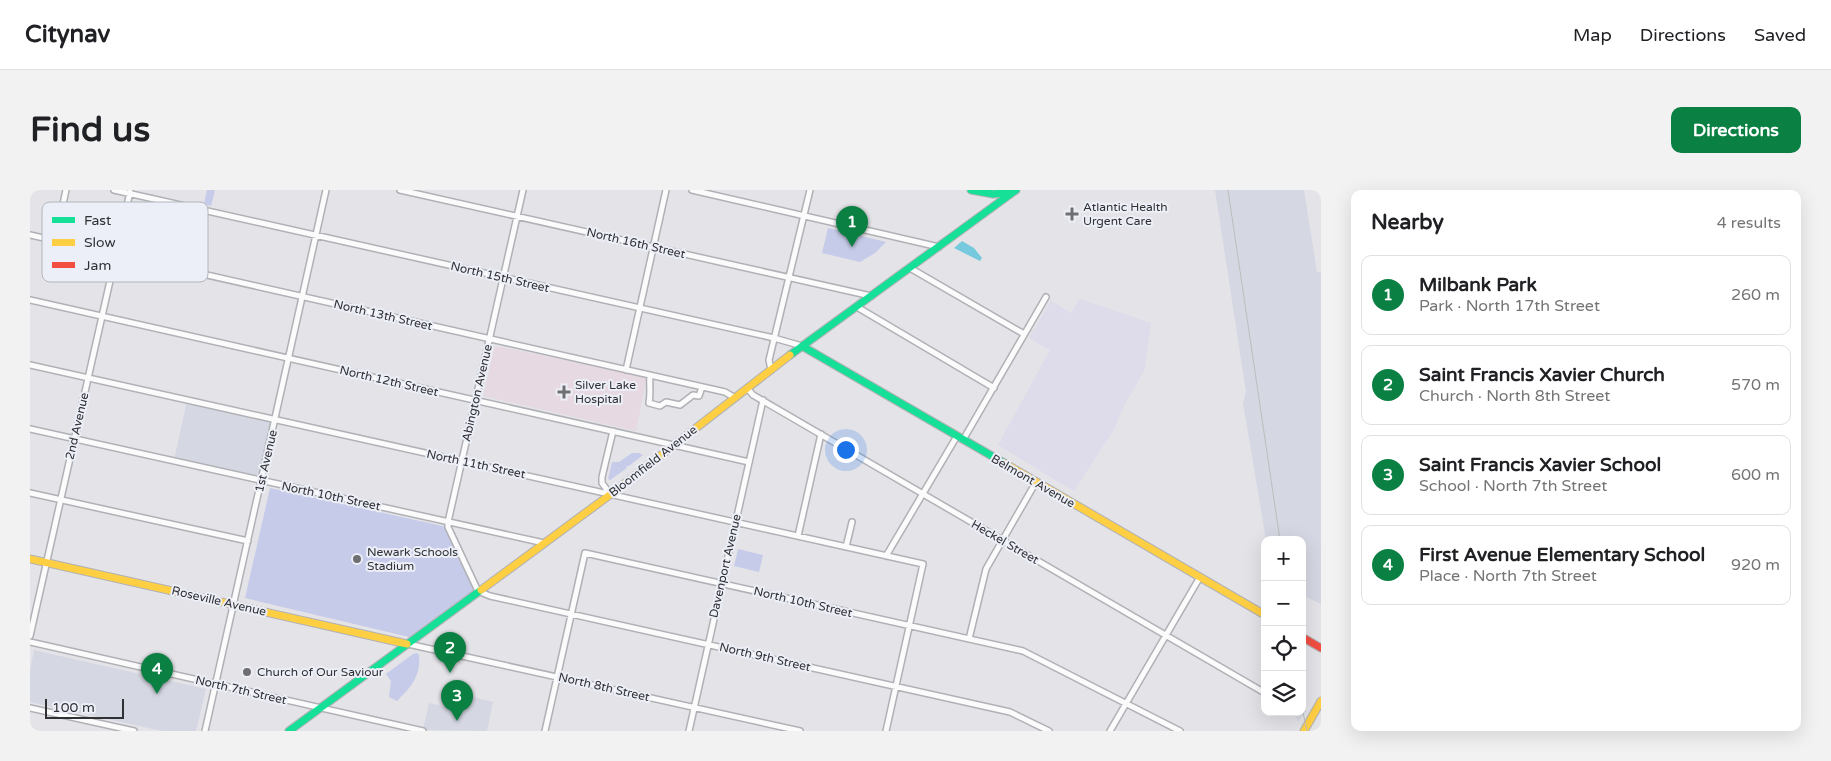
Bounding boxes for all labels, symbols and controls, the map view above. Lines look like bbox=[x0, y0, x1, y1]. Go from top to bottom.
text: Citynav bbox=[25, 20, 110, 49]
text: Map bbox=[1573, 24, 1612, 46]
text: Directions bbox=[1640, 24, 1726, 46]
text: Saved bbox=[1754, 24, 1806, 46]
button: Directions bbox=[1671, 107, 1801, 153]
text: Find us bbox=[30, 109, 150, 151]
place label: Atlantic Health Urgent Care bbox=[1083, 200, 1168, 228]
legend bbox=[42, 202, 208, 282]
pin: 1 bbox=[836, 206, 868, 247]
marker: Atlantic Health Urgent Care bbox=[1065, 207, 1079, 221]
text: Nearby bbox=[1371, 210, 1444, 235]
text: Fast bbox=[84, 212, 112, 229]
text: 4 results bbox=[1717, 213, 1781, 233]
street label: North 16th Street bbox=[585, 225, 687, 261]
text: Slow bbox=[84, 234, 116, 251]
text: Jam bbox=[84, 257, 111, 274]
street label: North 15th Street bbox=[449, 259, 551, 295]
text: Milbank Park bbox=[1419, 274, 1537, 296]
text: 1 bbox=[1383, 285, 1393, 305]
text: 260 m bbox=[1731, 285, 1780, 305]
text: Park · North 17th Street bbox=[1419, 296, 1600, 316]
street label: North 13th Street bbox=[332, 297, 434, 333]
street label: Abington Avenue bbox=[459, 343, 495, 443]
street label: North 12th Street bbox=[338, 363, 440, 399]
text: Saint Francis Xavier Church bbox=[1419, 364, 1665, 386]
text: 2 bbox=[1383, 375, 1393, 395]
text: 570 m bbox=[1731, 375, 1780, 395]
place label: Silver Lake Hospital bbox=[575, 378, 636, 406]
marker: Silver Lake Hospital bbox=[557, 385, 571, 399]
text: Church · North 8th Street bbox=[1419, 386, 1610, 406]
street label: 2nd Avenue bbox=[62, 391, 92, 461]
street label: Bloomfield Avenue bbox=[606, 422, 700, 500]
street label: 1st Avenue bbox=[252, 428, 280, 494]
your location bbox=[833, 437, 859, 463]
street label: North 11th Street bbox=[425, 447, 527, 481]
street label: Belmont Avenue bbox=[989, 451, 1077, 511]
text: Saint Francis Xavier School bbox=[1419, 454, 1661, 476]
text: 3 bbox=[1383, 465, 1393, 485]
text: 600 m bbox=[1731, 465, 1780, 485]
text: School · North 7th Street bbox=[1419, 476, 1607, 496]
street label: North 10th Street bbox=[280, 479, 382, 513]
street label: Davenport Avenue bbox=[706, 513, 744, 619]
street label: Heckel Street bbox=[969, 517, 1042, 567]
map controls bbox=[1261, 536, 1306, 716]
button: + bbox=[1261, 536, 1306, 581]
text: First Avenue Elementary School bbox=[1419, 544, 1705, 566]
place label: Newark Schools Stadium bbox=[367, 545, 458, 573]
marker: Newark Schools Stadium bbox=[351, 553, 363, 565]
text: 4 bbox=[1383, 555, 1393, 575]
text: 920 m bbox=[1731, 555, 1780, 575]
text: Place · North 7th Street bbox=[1419, 566, 1597, 586]
button: − bbox=[1261, 581, 1306, 626]
street label: Roseville Avenue bbox=[170, 583, 268, 619]
street label: North 10th Street bbox=[752, 584, 854, 620]
button: locate bbox=[1261, 626, 1306, 671]
pin: 2 bbox=[434, 632, 466, 673]
street label: North 9th Street bbox=[718, 640, 812, 674]
pin: 4 bbox=[141, 653, 173, 694]
place label: Church of Our Saviour bbox=[257, 665, 384, 679]
marker: Church of Our Saviour bbox=[241, 666, 253, 678]
street label: North 8th Street bbox=[557, 670, 651, 704]
button: layers bbox=[1261, 671, 1306, 716]
street label: North 7th Street bbox=[194, 673, 288, 707]
pin: 3 bbox=[441, 680, 473, 721]
scale bar bbox=[45, 696, 124, 719]
text: 100 m bbox=[52, 699, 95, 716]

